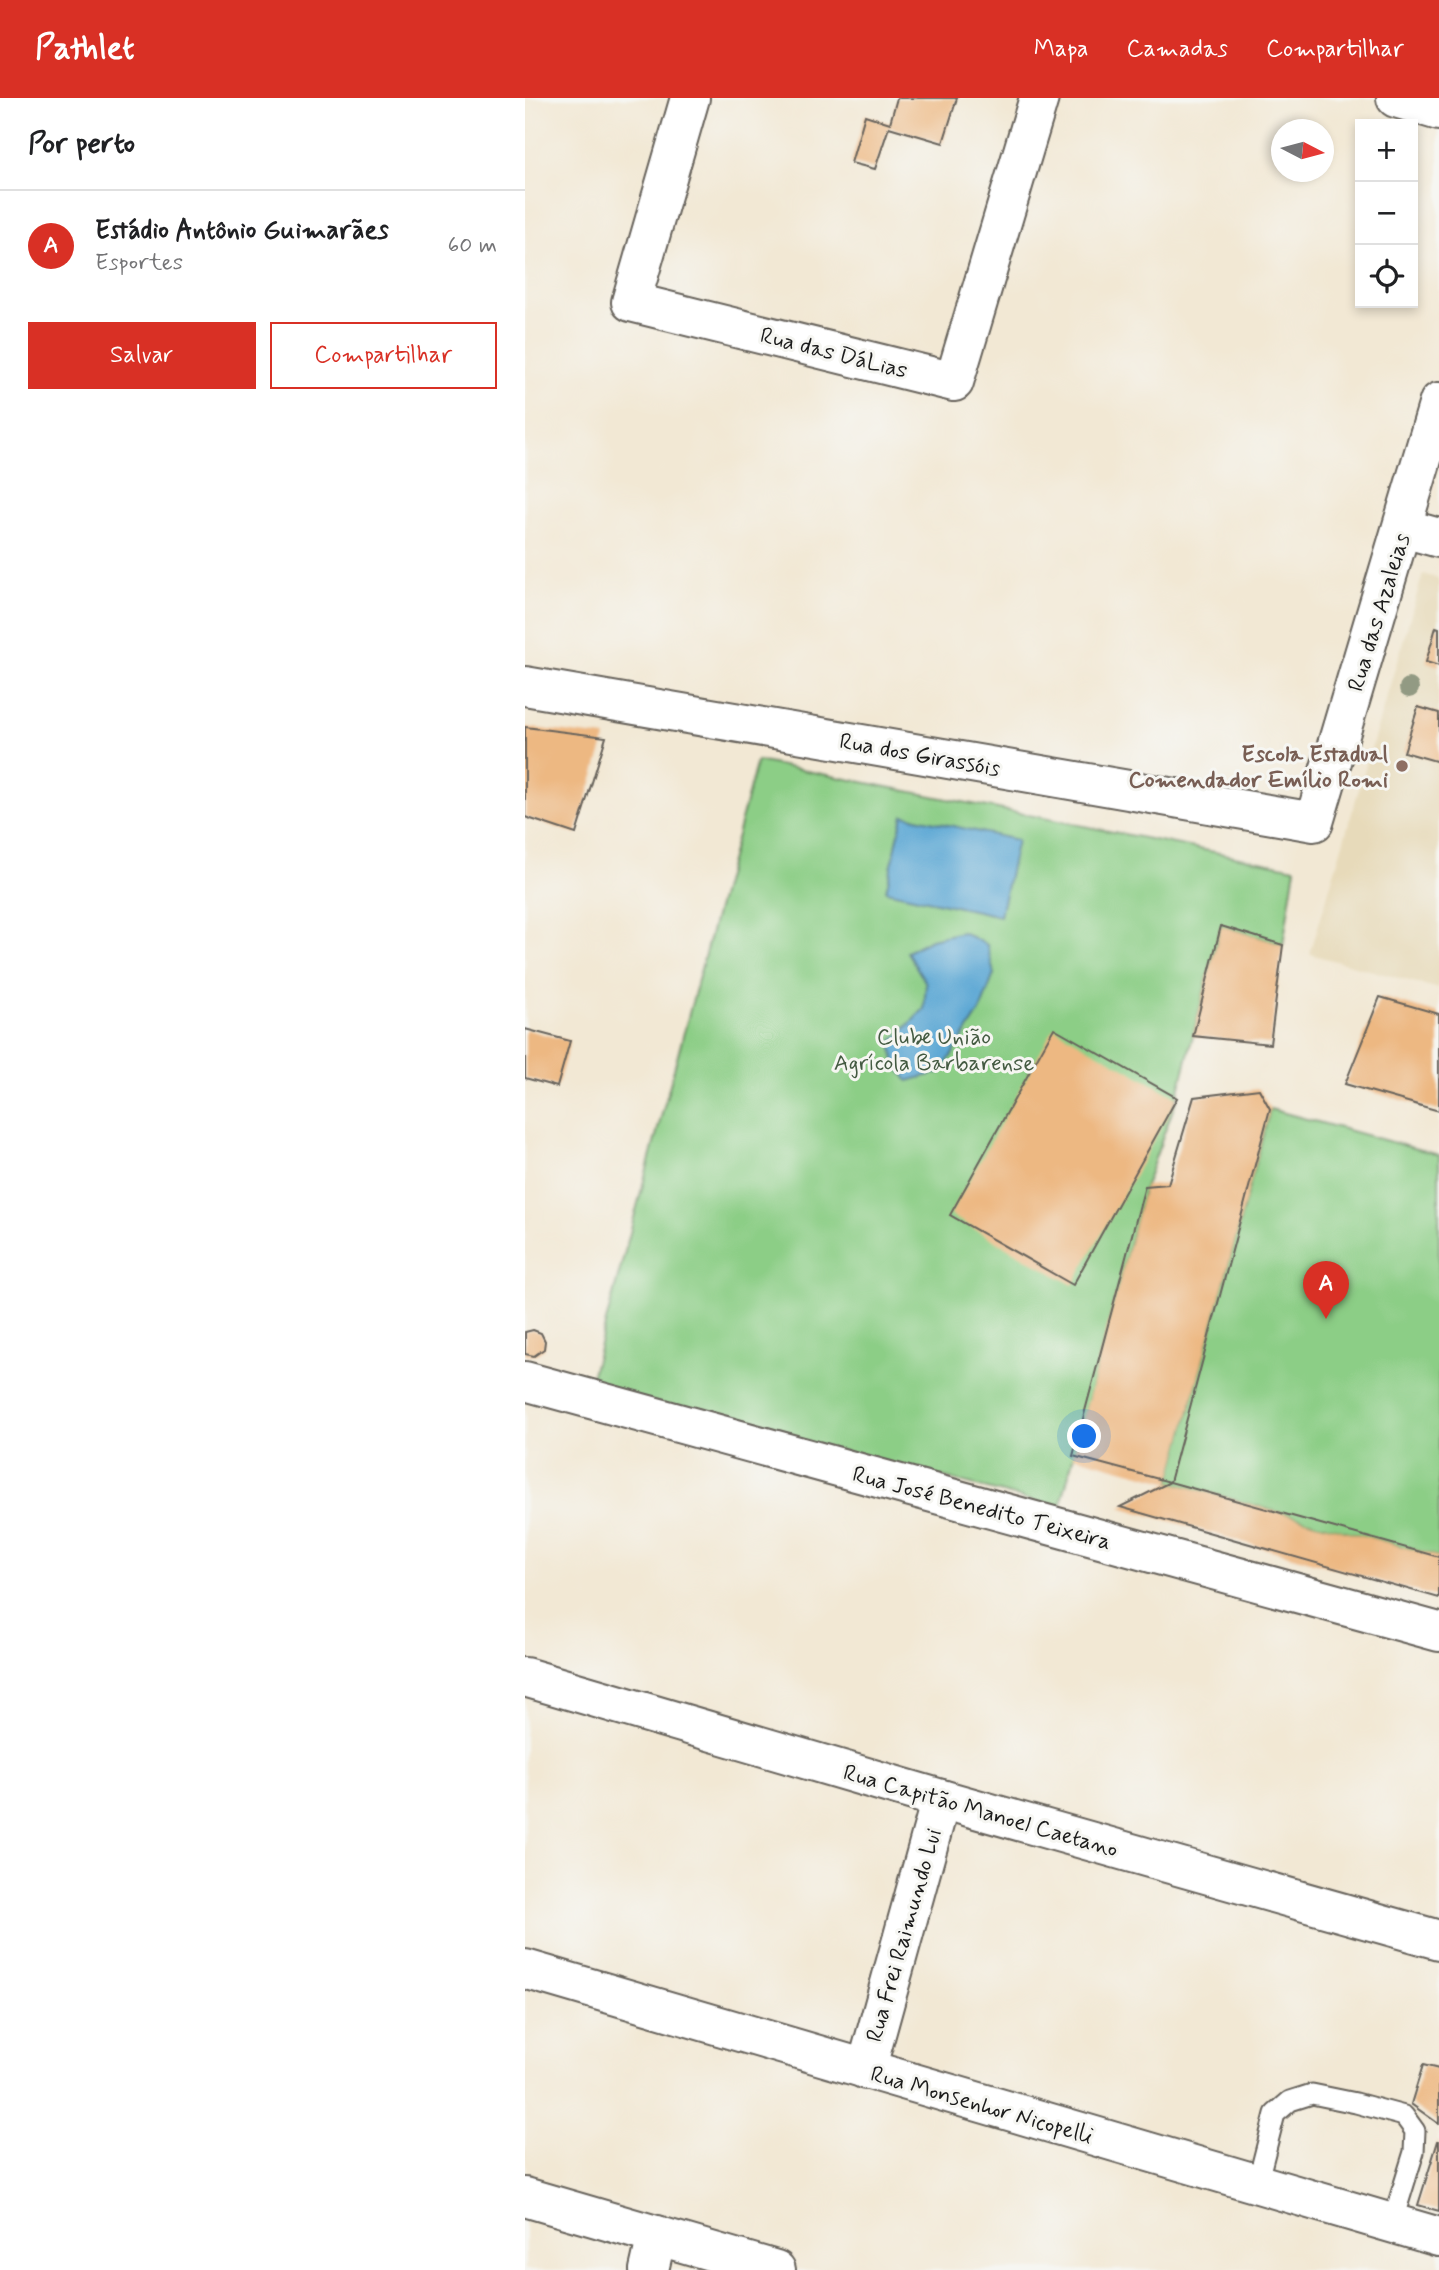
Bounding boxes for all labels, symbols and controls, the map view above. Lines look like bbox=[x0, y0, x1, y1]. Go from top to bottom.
text: Pathlet bbox=[35, 27, 135, 71]
text: Mapa bbox=[1034, 34, 1088, 65]
text: Camadas bbox=[1126, 34, 1228, 65]
text: Compartilhar bbox=[1266, 34, 1404, 65]
north arrow bbox=[1271, 119, 1334, 182]
map controls bbox=[1355, 119, 1418, 308]
button: + bbox=[1355, 119, 1418, 182]
text: Por perto bbox=[28, 124, 135, 163]
button: − bbox=[1355, 182, 1418, 245]
text: Estádio Antônio Guimarães bbox=[95, 214, 389, 248]
text: A bbox=[43, 231, 59, 261]
text: 60 m bbox=[448, 231, 497, 261]
button: locate bbox=[1355, 245, 1418, 308]
text: Esportes bbox=[95, 248, 183, 278]
street label: Rua das DáLias bbox=[757, 321, 910, 387]
button: Salvar bbox=[28, 322, 256, 389]
button: Compartilhar bbox=[270, 322, 497, 389]
street label: Rua das Azaleias bbox=[1342, 530, 1418, 695]
street label: Rua dos Girassóis bbox=[837, 727, 1002, 785]
place label: Escola Estadual Comendador Emílio Romi bbox=[1128, 740, 1388, 796]
marker: Escola Estadual Comendador Emílio Romi bbox=[1394, 758, 1410, 774]
park label: Clube União Agrícola Barbarense bbox=[834, 1023, 1034, 1079]
pin: A bbox=[1303, 1261, 1349, 1319]
your location bbox=[1067, 1419, 1101, 1453]
street label: Rua José Benedito Teixeira bbox=[849, 1460, 1114, 1558]
street label: Rua Capitão Manoel Caetano bbox=[840, 1758, 1121, 1866]
street label: Rua Frei Raimundo Lui bbox=[860, 1825, 950, 2046]
street label: Rua Monsenhor Nicopelli bbox=[867, 2060, 1096, 2152]

